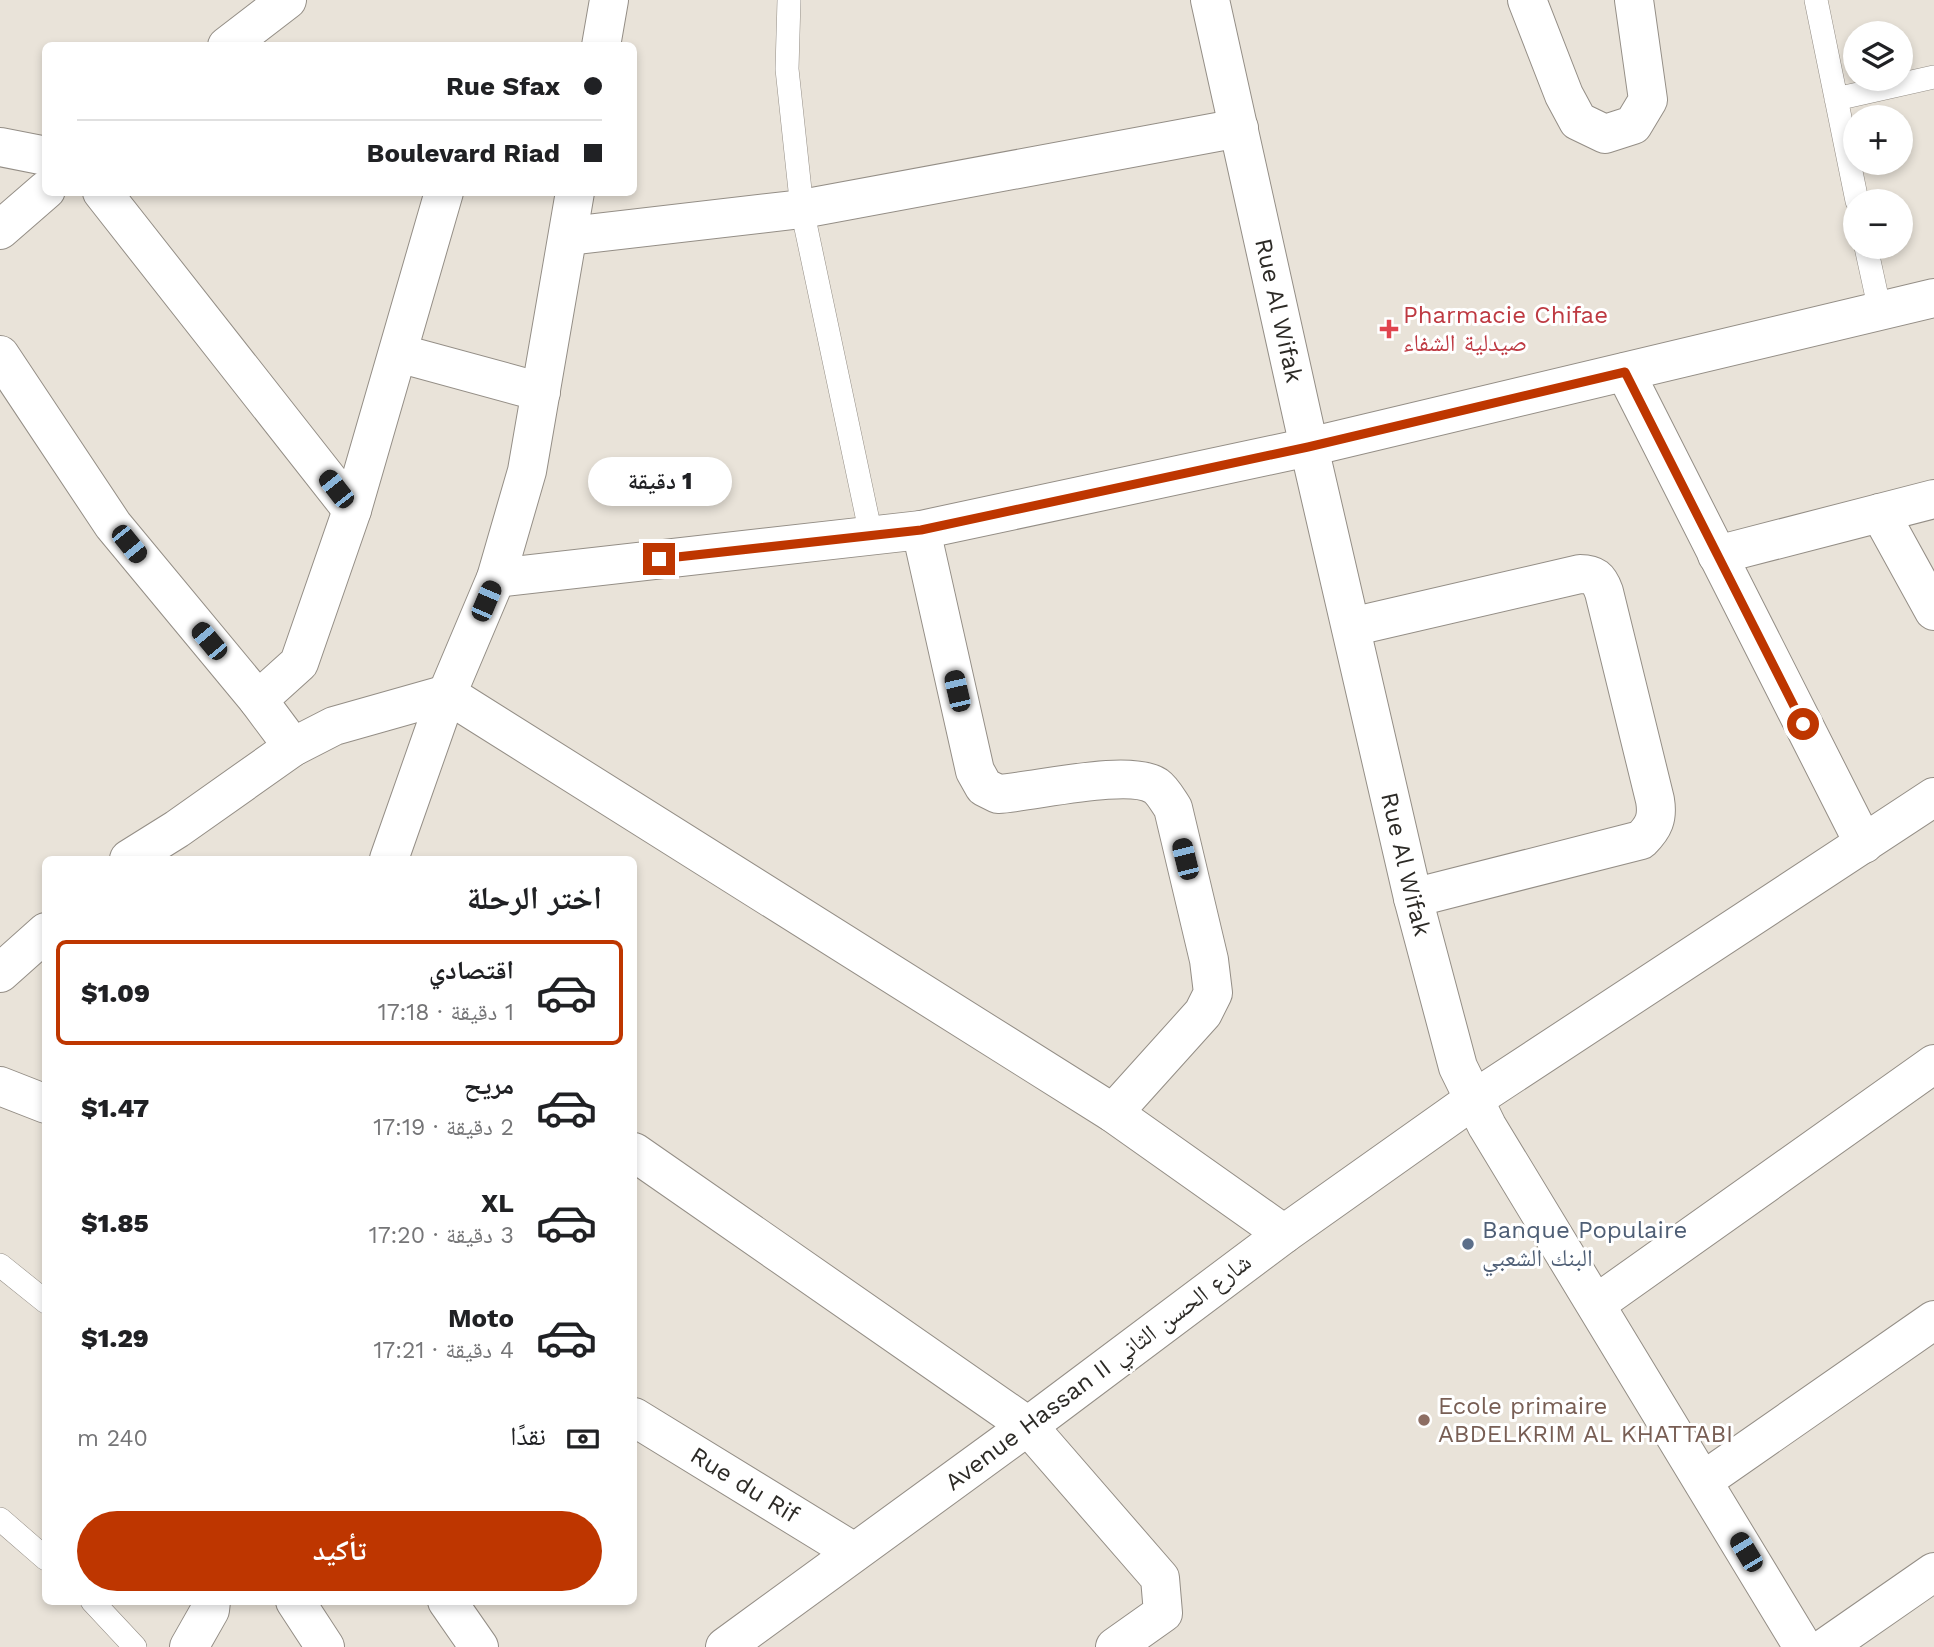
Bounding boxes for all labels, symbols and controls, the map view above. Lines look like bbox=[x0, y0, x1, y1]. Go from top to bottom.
map controls bbox=[1843, 21, 1913, 259]
button: layers bbox=[1843, 21, 1913, 91]
text: Rue Sfax bbox=[446, 71, 560, 101]
button: + bbox=[1843, 105, 1913, 175]
text: Boulevard Riad bbox=[367, 138, 560, 168]
button: − bbox=[1843, 189, 1913, 259]
street label: Rue Al Wifak bbox=[1249, 236, 1308, 386]
place label: Pharmacie Chifae صيدلية الشفاء bbox=[1403, 301, 1608, 357]
marker: Pharmacie Chifae صيدلية الشفاء bbox=[1381, 321, 1397, 337]
callout: 1 دقيقة bbox=[587, 458, 731, 506]
car bbox=[315, 466, 358, 512]
text: 1 دقيقة bbox=[628, 468, 692, 495]
car bbox=[108, 521, 151, 567]
route end bbox=[643, 543, 675, 575]
car bbox=[469, 578, 504, 624]
car bbox=[188, 618, 231, 664]
car bbox=[943, 668, 972, 714]
route start bbox=[1787, 708, 1819, 740]
street label: Rue Al Wifak bbox=[1375, 789, 1437, 939]
car bbox=[1170, 836, 1201, 882]
text: اختر الرحلة bbox=[467, 879, 602, 917]
text: اقتصادي bbox=[429, 955, 514, 985]
icon: car bbox=[535, 961, 598, 1024]
text: $1.09 bbox=[81, 978, 150, 1008]
text: 1 دقيقة · 17:18 bbox=[378, 999, 514, 1026]
text: مريح bbox=[464, 1070, 514, 1100]
icon: car bbox=[535, 1076, 598, 1139]
text: $1.47 bbox=[81, 1093, 149, 1123]
text: 2 دقيقة · 17:19 bbox=[373, 1114, 514, 1141]
text: XL bbox=[481, 1188, 514, 1218]
icon: car bbox=[535, 1191, 598, 1254]
text: $1.85 bbox=[81, 1208, 149, 1238]
place label: Banque Populaire البنك الشعبي bbox=[1482, 1216, 1687, 1277]
text: 3 دقيقة · 17:20 bbox=[369, 1222, 514, 1249]
marker: Banque Populaire البنك الشعبي bbox=[1460, 1236, 1476, 1252]
street label: Avenue Hassan II شارع الحسن الثاني bbox=[940, 1248, 1260, 1500]
text: Moto bbox=[448, 1303, 514, 1333]
icon: car bbox=[535, 1306, 598, 1369]
text: $1.29 bbox=[81, 1323, 149, 1353]
text: 4 دقيقة · 17:21 bbox=[373, 1337, 514, 1364]
place label: Ecole primaire ABDELKRIM AL KHATTABI bbox=[1438, 1392, 1733, 1448]
marker: Ecole primaire ABDELKRIM AL KHATTABI bbox=[1416, 1412, 1432, 1428]
icon: cash bbox=[564, 1420, 602, 1458]
text: نقدًا bbox=[510, 1421, 546, 1451]
text: 240 m bbox=[77, 1425, 148, 1452]
street label: Rue du Rif bbox=[685, 1441, 805, 1529]
button: تأكيد bbox=[77, 1511, 602, 1591]
car bbox=[1727, 1529, 1766, 1575]

